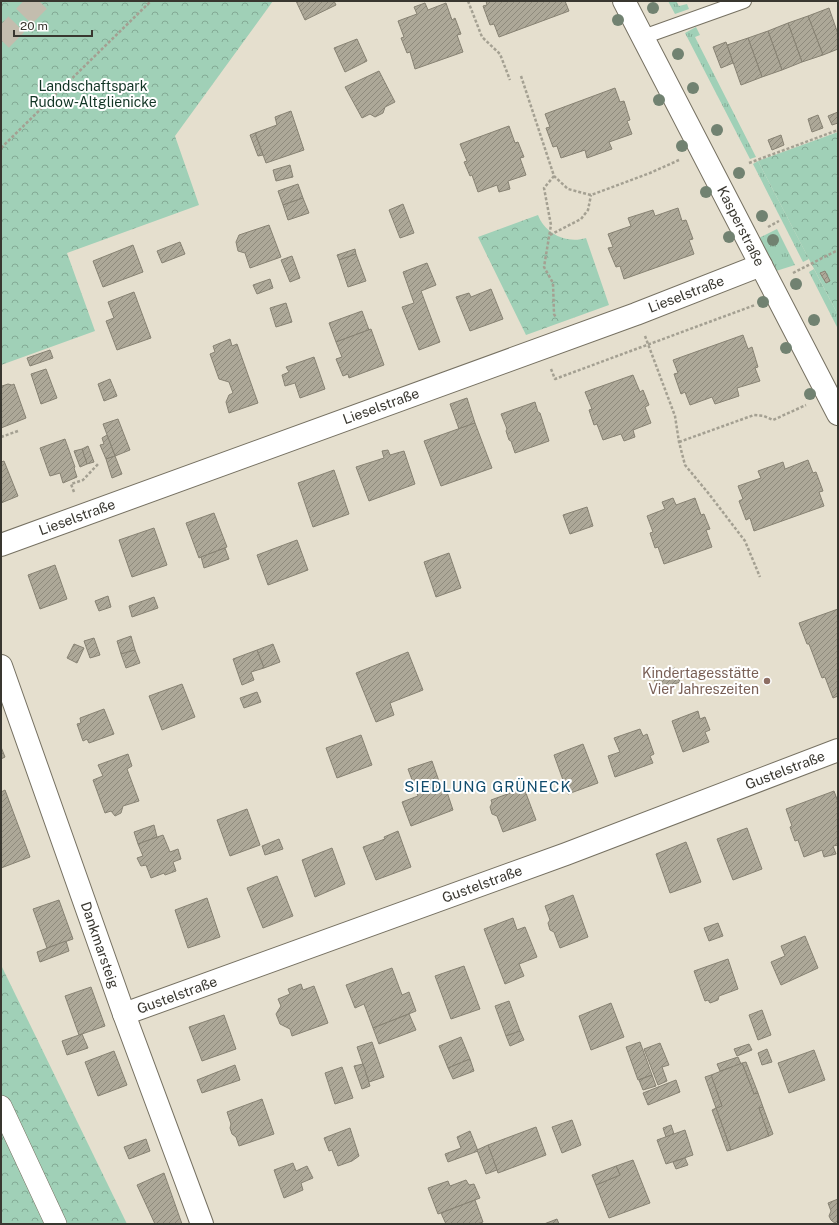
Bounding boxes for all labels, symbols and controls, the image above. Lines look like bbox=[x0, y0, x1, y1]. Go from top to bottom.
scale bar bbox=[14, 12, 92, 38]
text: 20 m bbox=[20, 19, 48, 33]
park label: Landschaftspark Rudow-Altglienicke bbox=[29, 78, 157, 110]
street label: Kasperstraße bbox=[714, 183, 768, 269]
street label: Lieselstraße bbox=[646, 272, 726, 316]
street label: Lieselstraße bbox=[341, 385, 421, 427]
street label: Lieselstraße bbox=[37, 496, 117, 538]
place label: Kindertagesstätte Vier Jahreszeiten bbox=[642, 665, 759, 697]
marker: Kindertagesstätte Vier Jahreszeiten bbox=[762, 676, 772, 686]
street label: Gustelstraße bbox=[743, 747, 827, 793]
district label: SIEDLUNG GRÜNECK bbox=[404, 777, 572, 795]
street label: Gustelstraße bbox=[440, 862, 524, 906]
street label: Dankmarsteig bbox=[78, 899, 122, 991]
street label: Gustelstraße bbox=[135, 973, 219, 1017]

